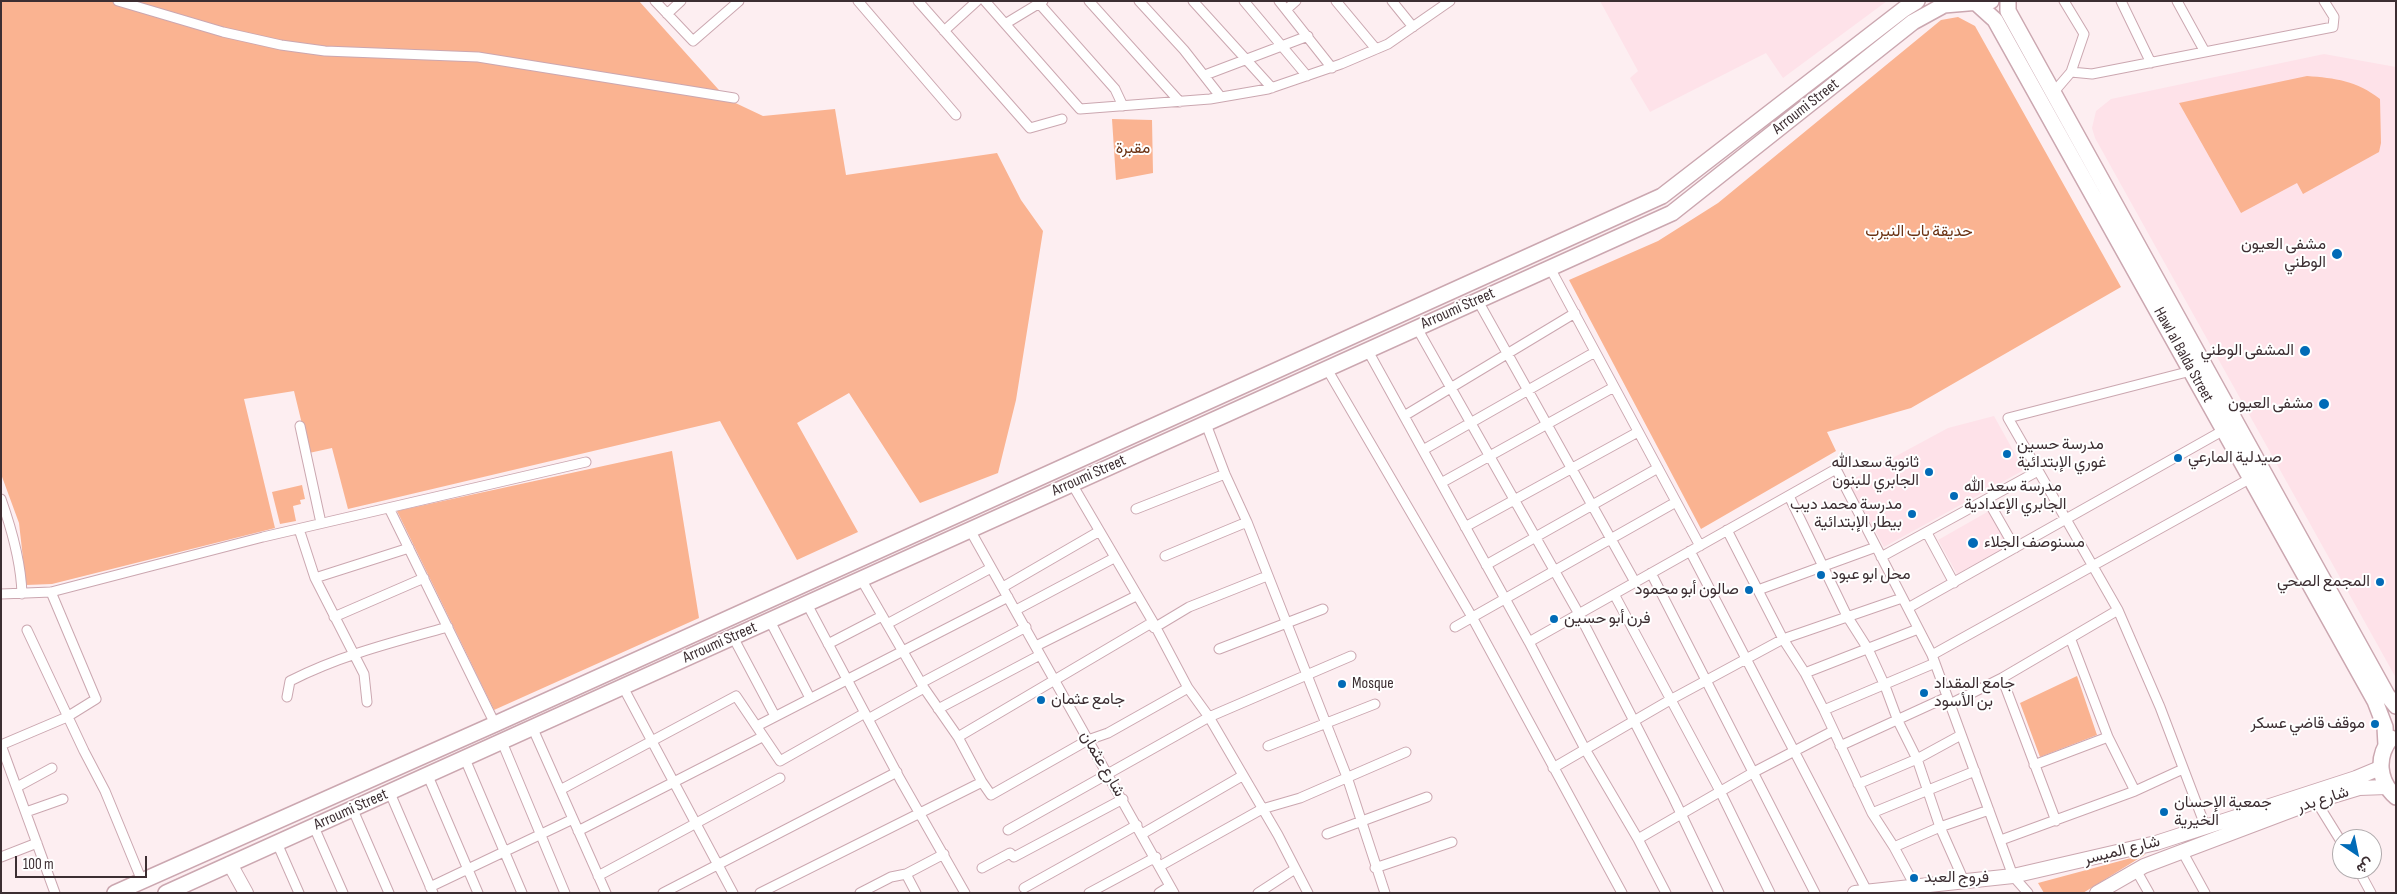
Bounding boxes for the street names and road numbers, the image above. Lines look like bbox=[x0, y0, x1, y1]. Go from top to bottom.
street label: Arroumi Street bbox=[1769, 75, 1843, 139]
street label: Arroumi Street bbox=[1418, 284, 1498, 334]
street label: Hawl al Balda Street bbox=[2149, 304, 2217, 406]
street label: Arroumi Street bbox=[1049, 451, 1129, 501]
street label: Arroumi Street bbox=[680, 618, 760, 668]
street label: شارع عثمان bbox=[1075, 728, 1129, 800]
street label: شارع بدر bbox=[2295, 783, 2351, 817]
street label: Arroumi Street bbox=[311, 785, 391, 835]
street label: شارع الميسر bbox=[2082, 832, 2162, 870]

